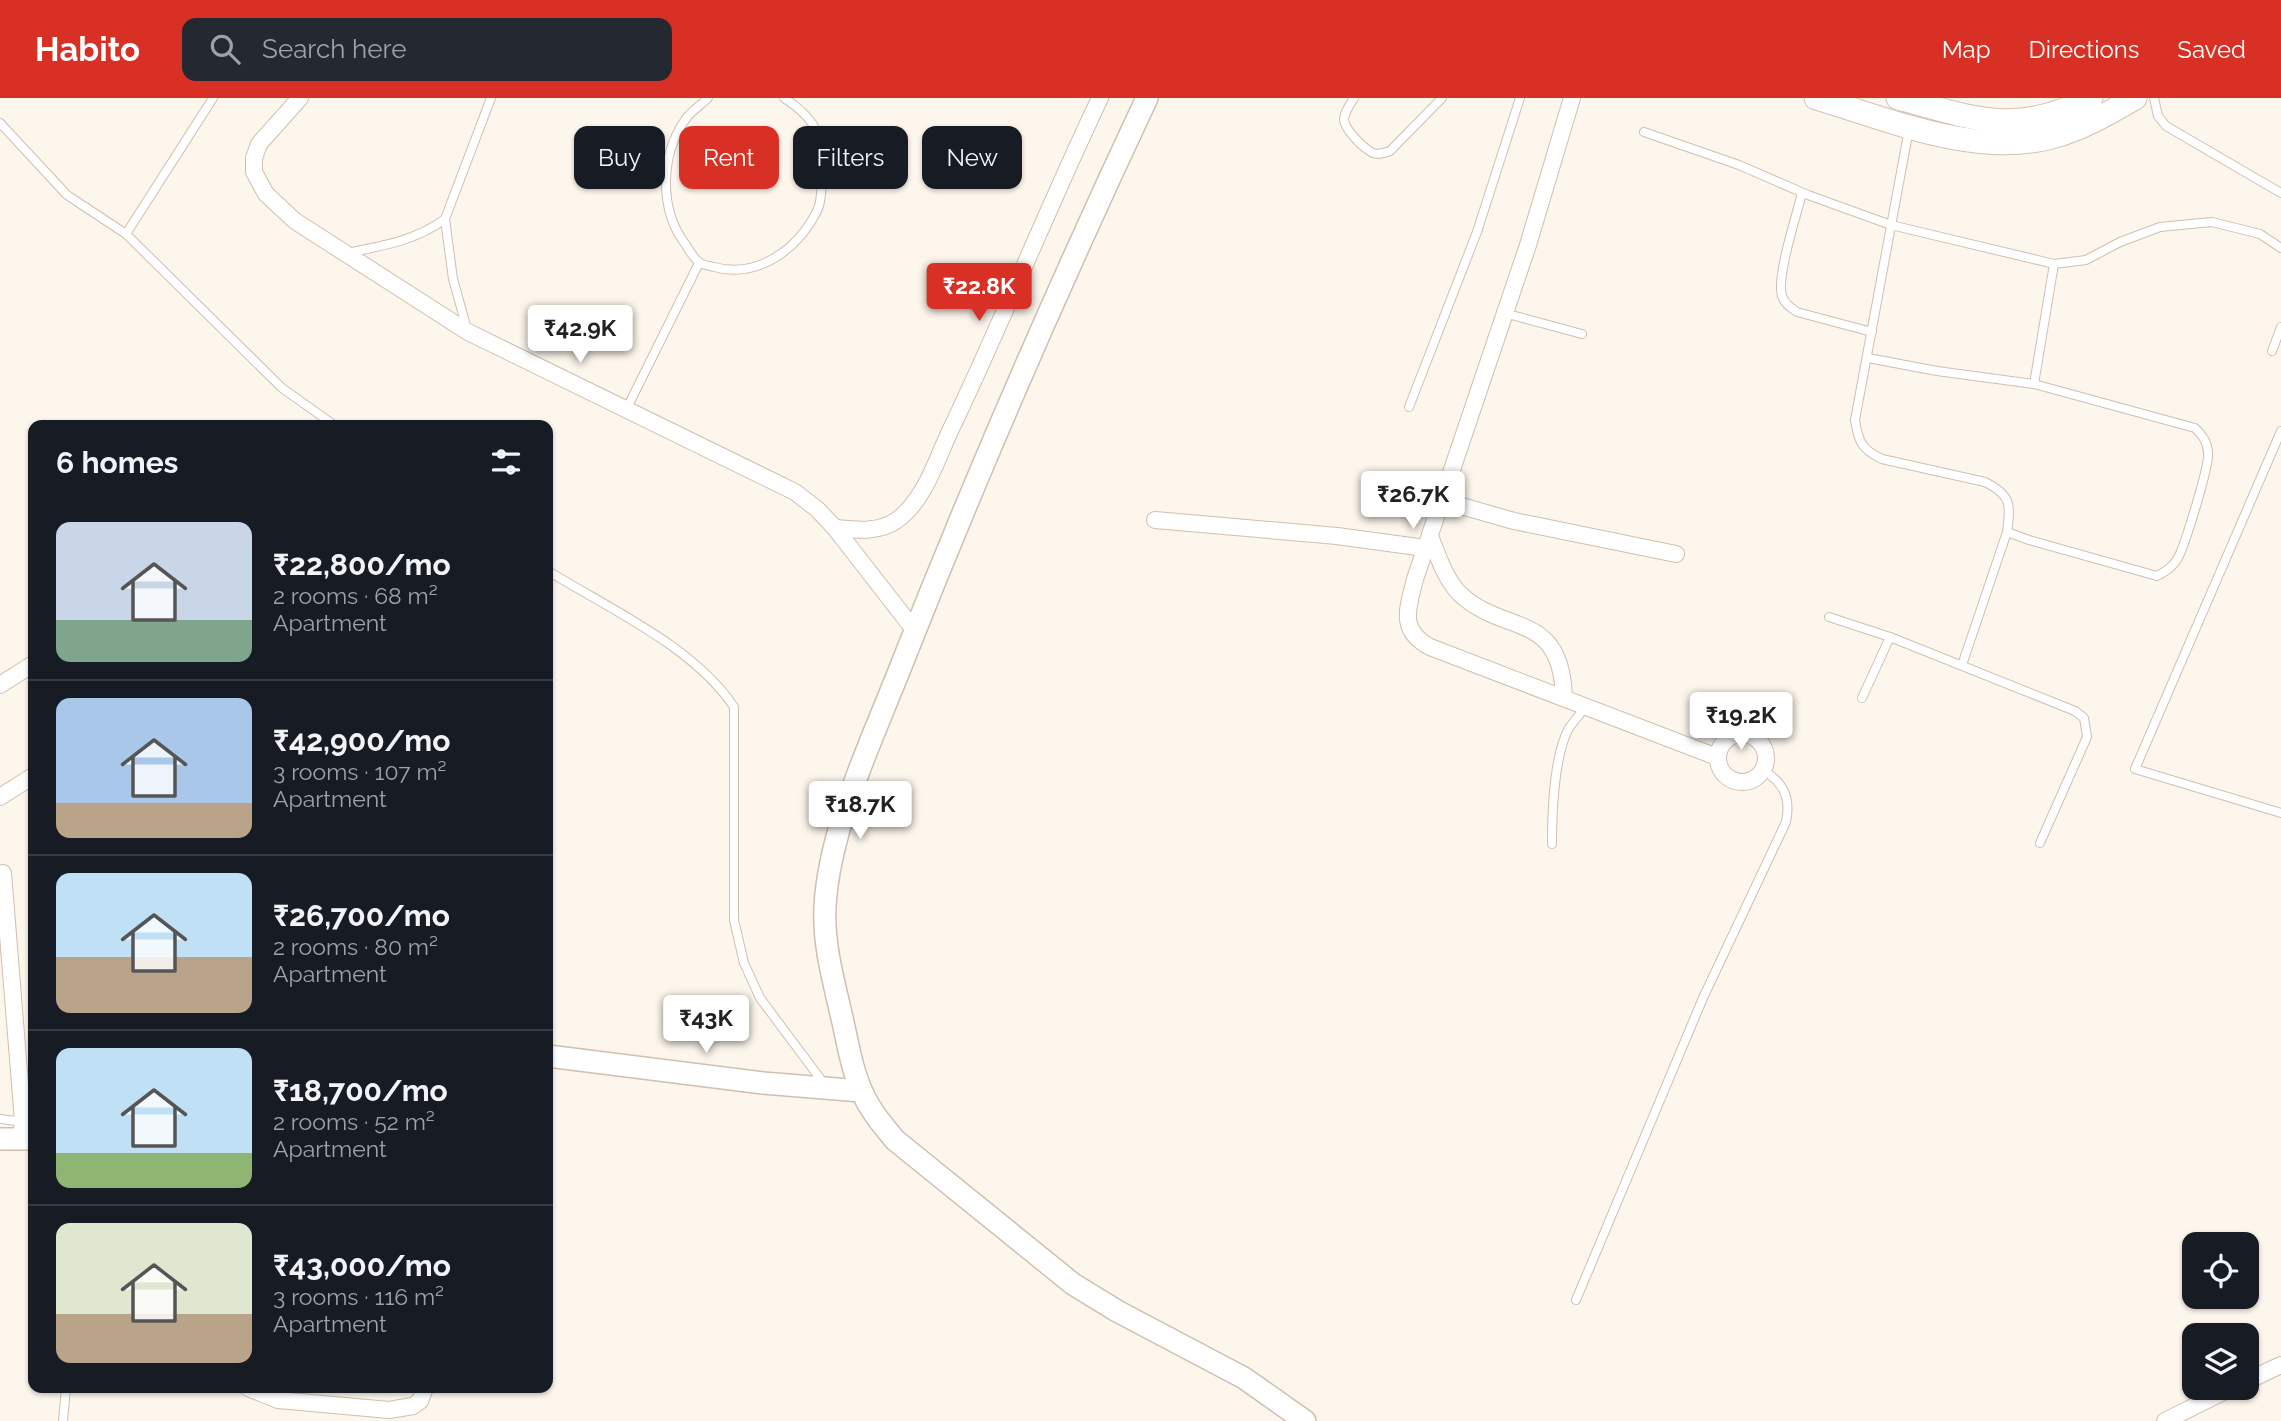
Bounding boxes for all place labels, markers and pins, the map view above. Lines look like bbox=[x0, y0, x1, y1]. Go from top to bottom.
pin: ₹22.8K bbox=[922, 264, 1036, 323]
pin: ₹42.9K bbox=[523, 306, 637, 365]
pin: ₹26.7K bbox=[1356, 472, 1470, 531]
pin: ₹19.2K bbox=[1684, 692, 1798, 752]
pin: ₹18.7K bbox=[803, 782, 917, 841]
pin: ₹43K bbox=[665, 996, 747, 1055]

